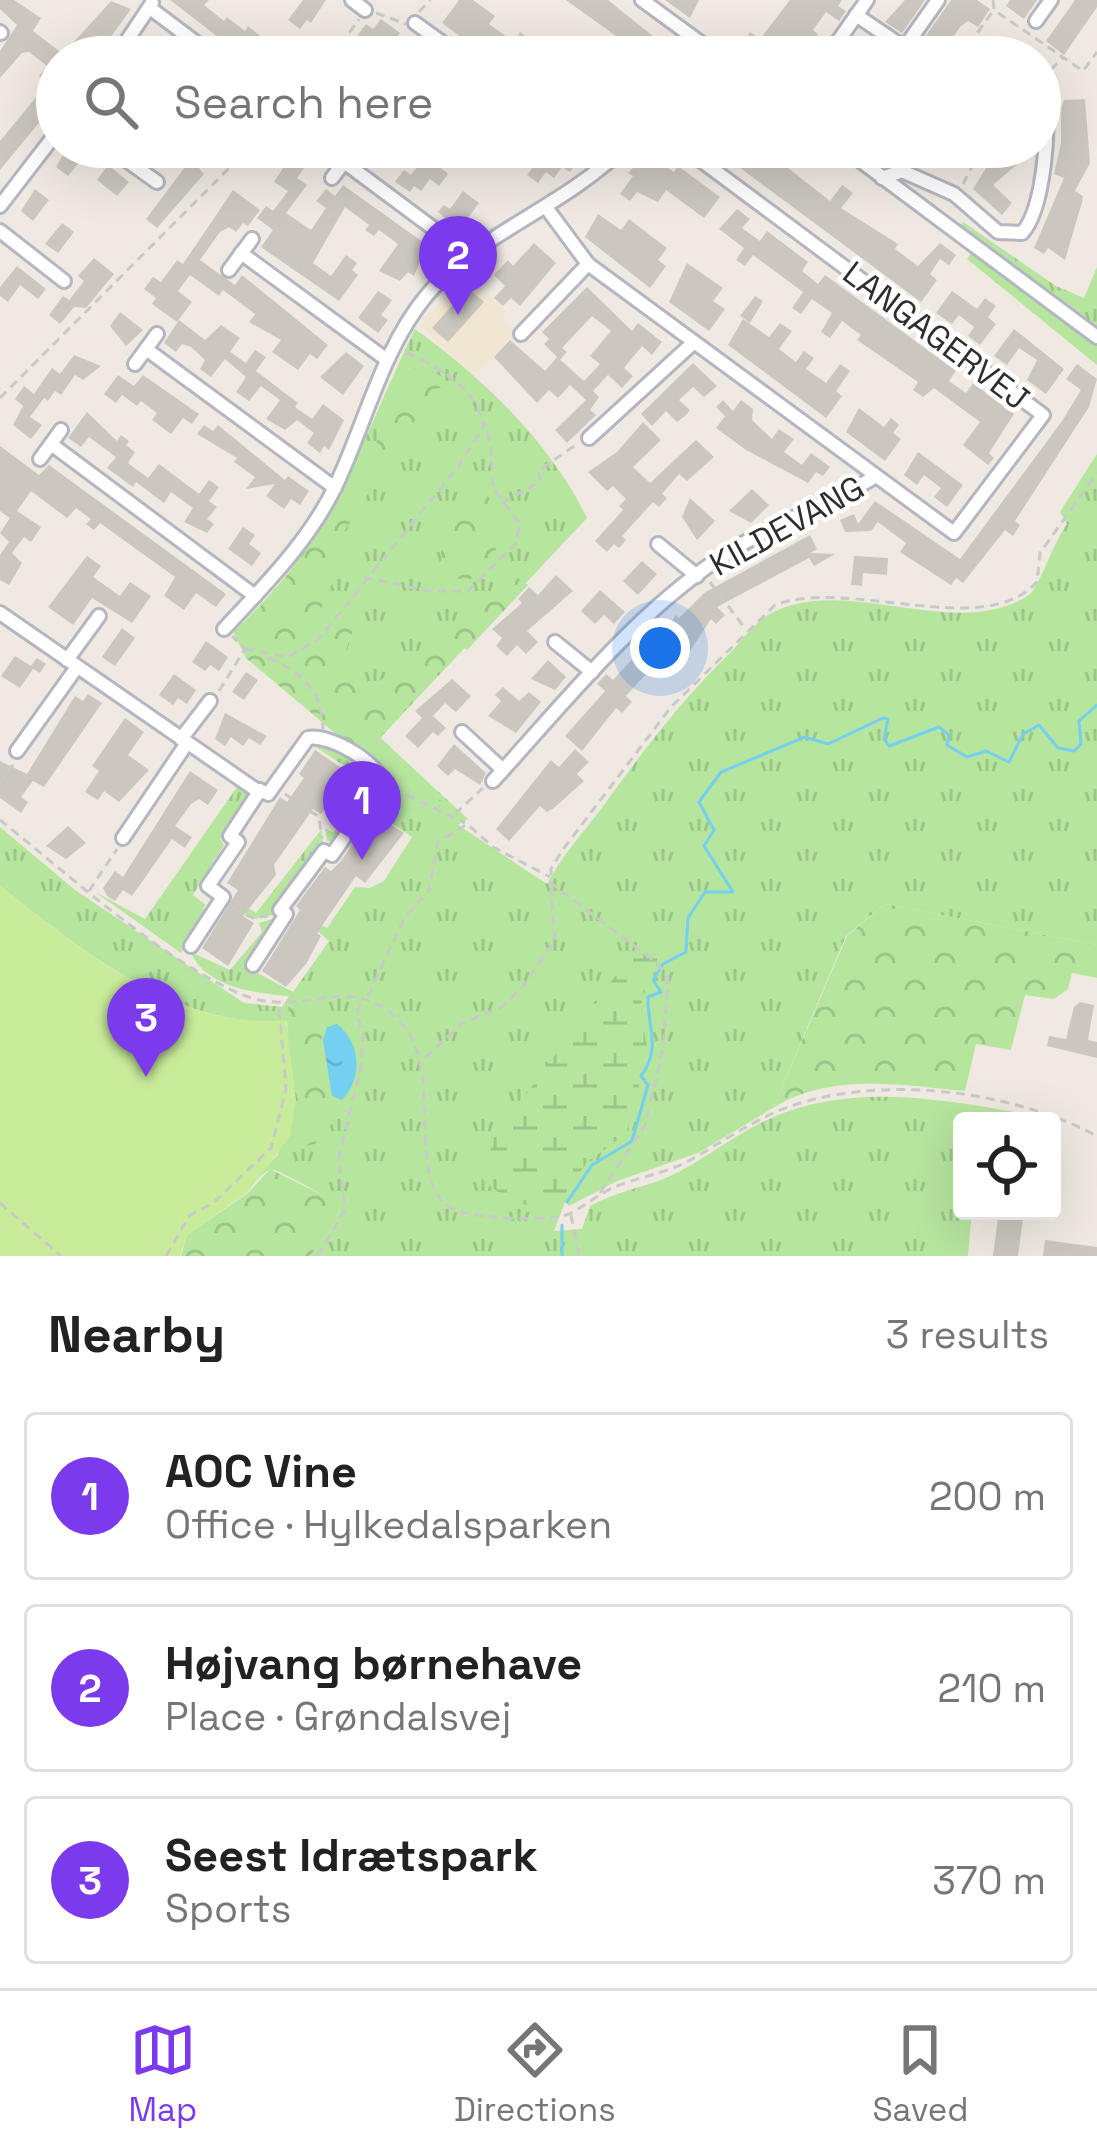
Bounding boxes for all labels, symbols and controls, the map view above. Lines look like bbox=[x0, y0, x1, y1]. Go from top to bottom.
search box bbox=[36, 36, 1061, 168]
icon: search bbox=[78, 69, 144, 135]
text: Search here bbox=[174, 74, 433, 131]
pin: 2 bbox=[419, 216, 497, 315]
street label: LANGAGERVEJ bbox=[835, 252, 1037, 420]
street label: KILDEVANG bbox=[703, 466, 871, 586]
your location bbox=[630, 618, 690, 678]
pin: 1 bbox=[323, 761, 401, 860]
pin: 3 bbox=[107, 978, 185, 1077]
map controls bbox=[953, 1112, 1061, 1220]
button: locate bbox=[953, 1112, 1061, 1220]
text: Nearby bbox=[48, 1302, 225, 1367]
text: 3 results bbox=[886, 1310, 1049, 1359]
text: AOC Vine bbox=[165, 1443, 357, 1500]
text: 1 bbox=[81, 1472, 99, 1521]
text: 200 m bbox=[929, 1472, 1046, 1521]
text: Office · Hylkedalsparken bbox=[165, 1500, 612, 1549]
text: Højvang børnehave bbox=[165, 1635, 582, 1692]
text: 2 bbox=[78, 1664, 102, 1713]
text: 210 m bbox=[938, 1664, 1046, 1713]
text: Place · Grøndalsvej bbox=[165, 1692, 511, 1741]
text: Seest Idrætspark bbox=[165, 1827, 538, 1884]
text: 3 bbox=[78, 1856, 102, 1905]
text: 370 m bbox=[932, 1856, 1046, 1905]
text: Sports bbox=[165, 1884, 291, 1933]
tab: Map bbox=[128, 2017, 197, 2131]
tab: Directions bbox=[454, 2017, 616, 2131]
tab: Saved bbox=[872, 2017, 969, 2131]

